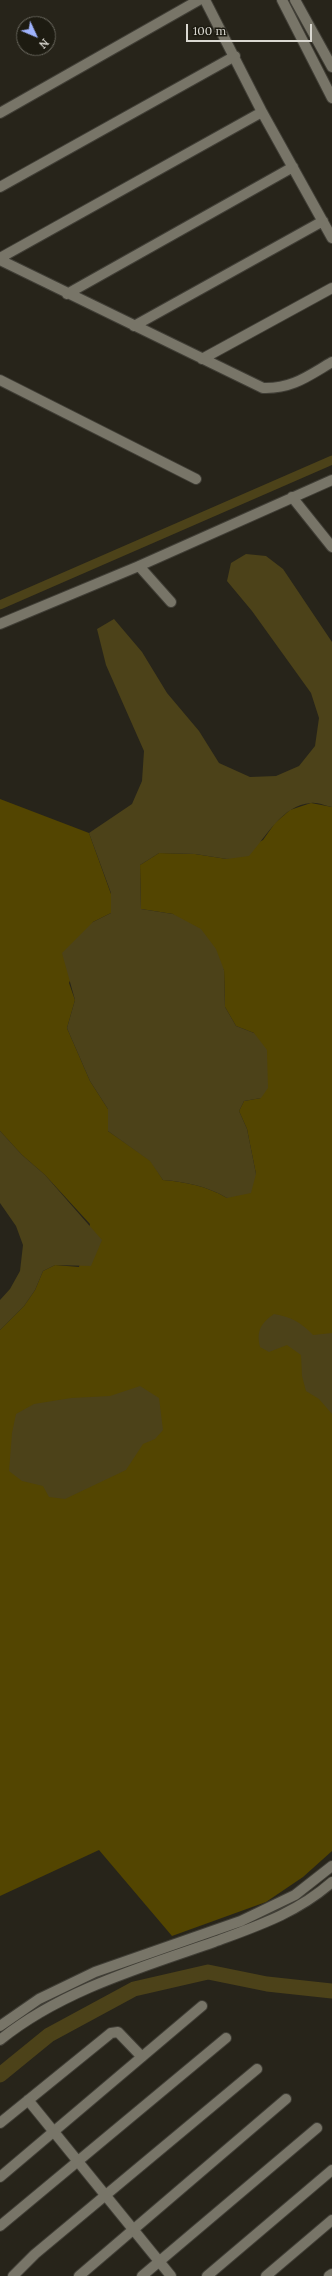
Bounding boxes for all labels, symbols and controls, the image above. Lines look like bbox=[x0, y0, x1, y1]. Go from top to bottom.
north arrow bbox=[16, 16, 56, 56]
scale bar bbox=[188, 16, 314, 42]
text: 100 m bbox=[193, 23, 226, 38]
text: N bbox=[36, 36, 52, 52]

